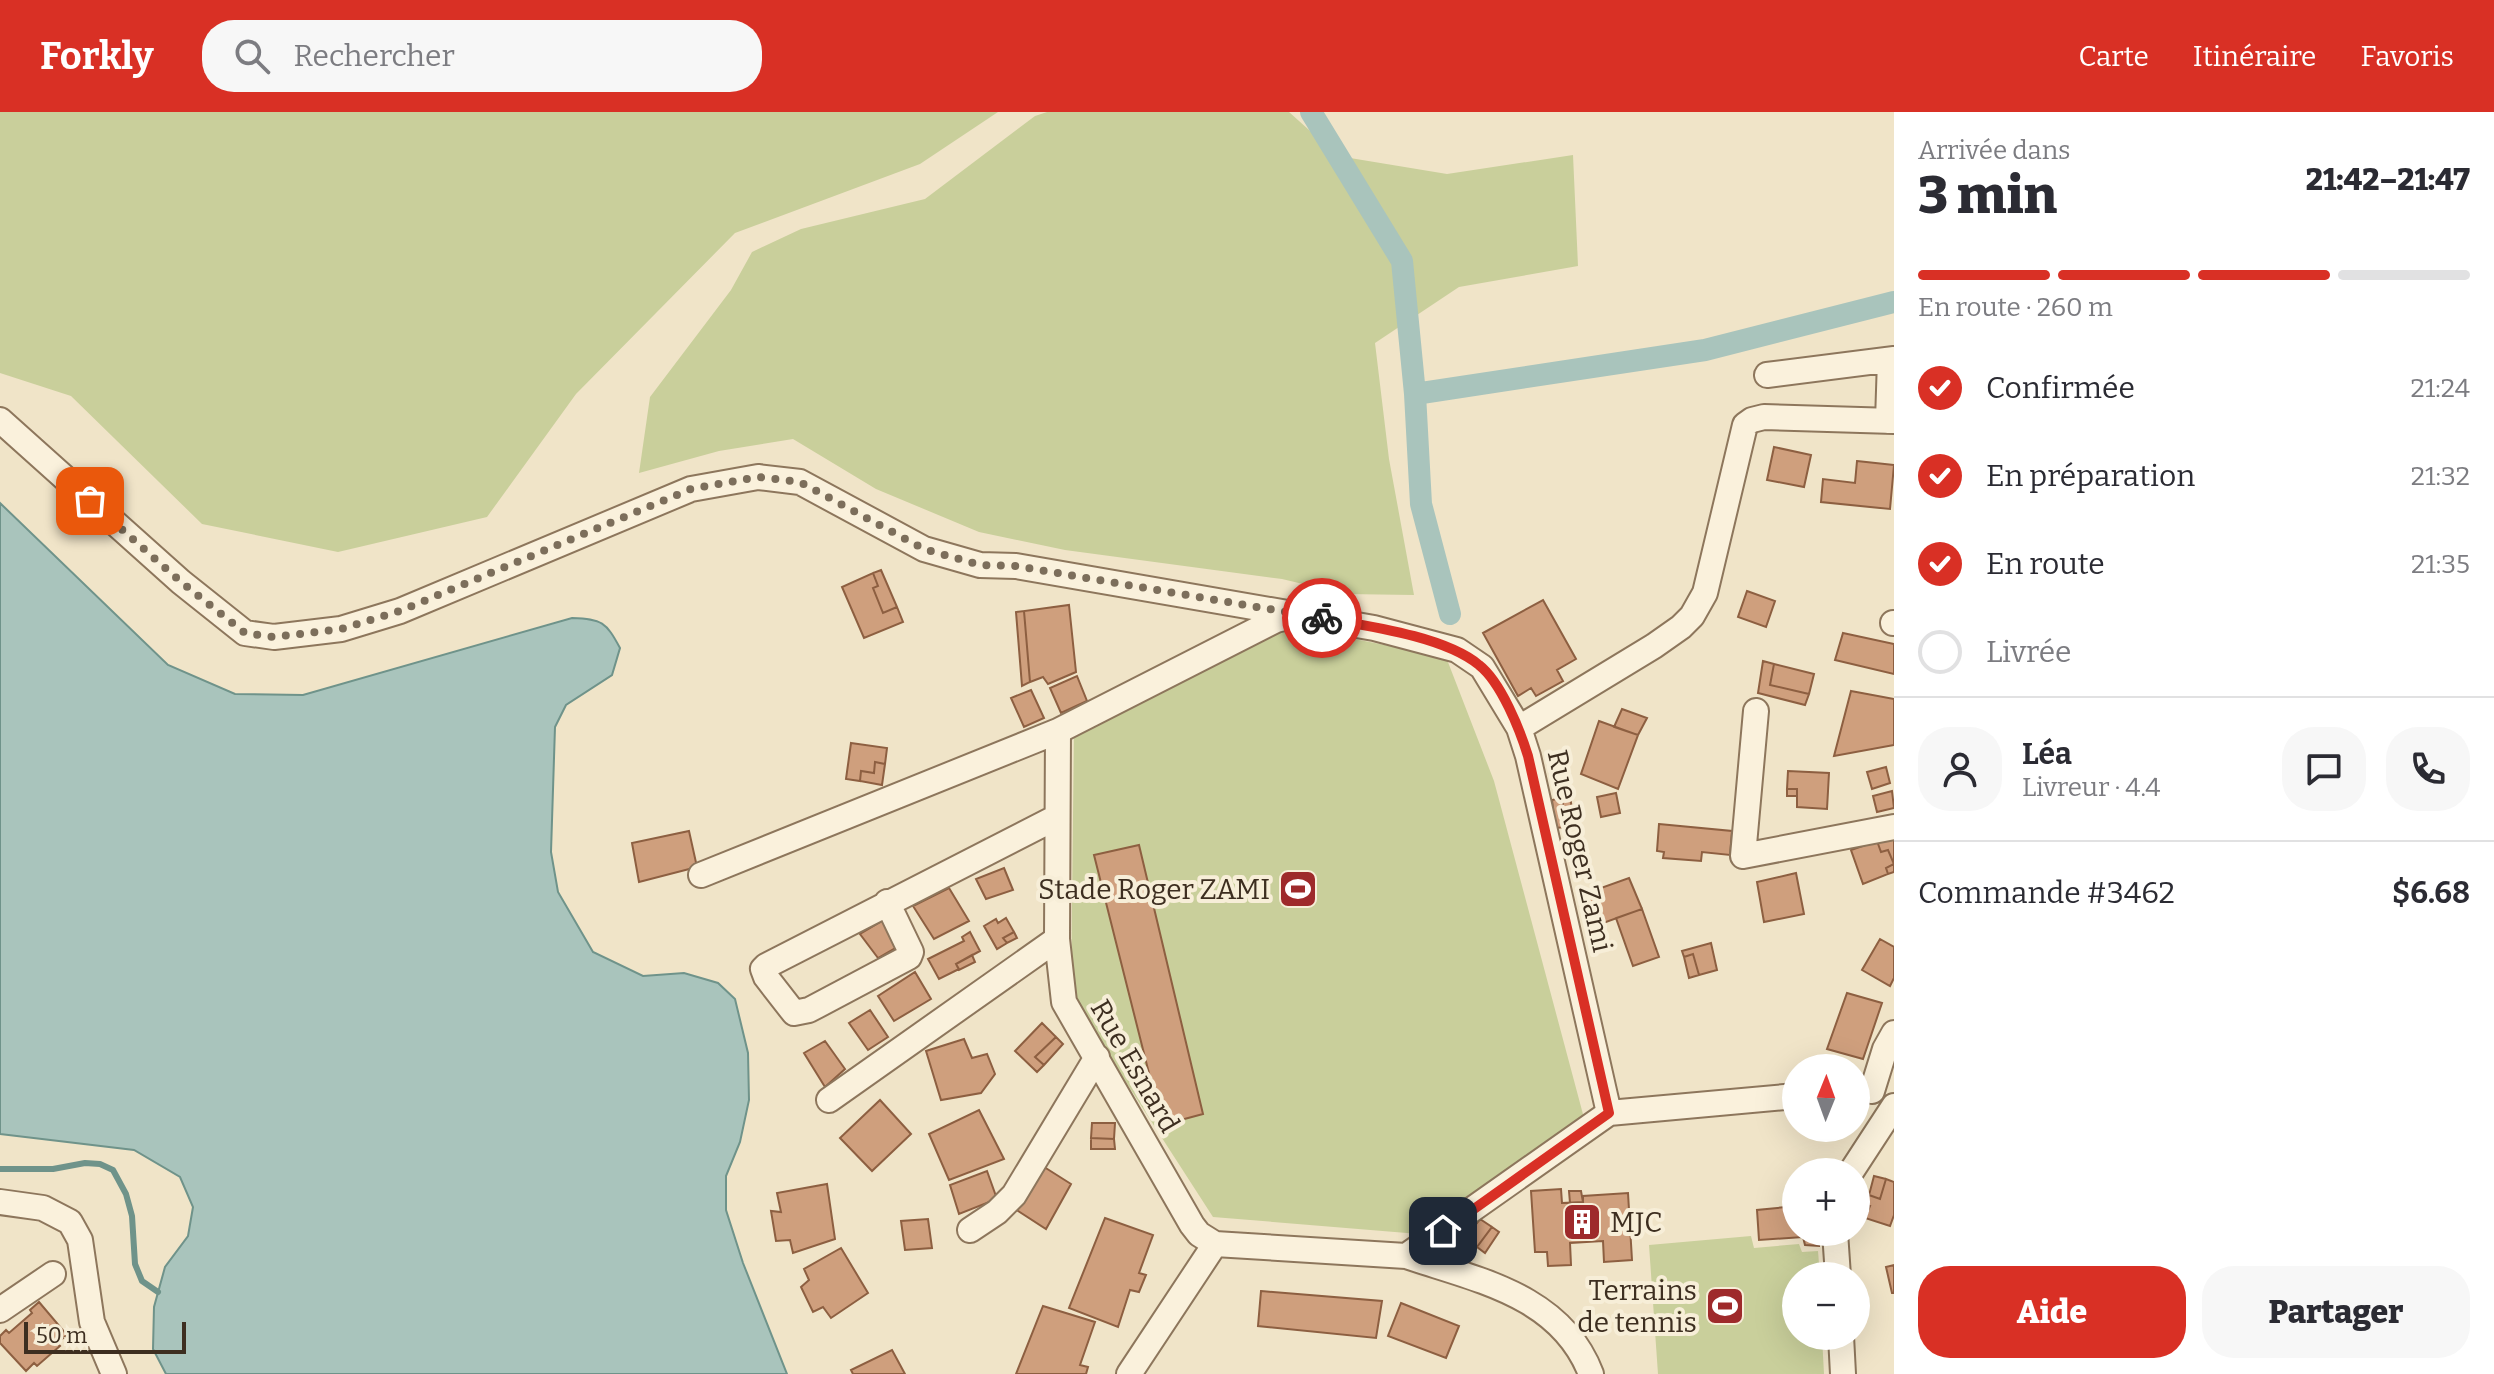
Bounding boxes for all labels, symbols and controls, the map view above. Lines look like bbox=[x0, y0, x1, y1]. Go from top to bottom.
search box bbox=[202, 20, 762, 92]
text: Forkly bbox=[40, 33, 154, 79]
icon: search bbox=[230, 34, 274, 78]
text: Rechercher bbox=[294, 38, 455, 74]
text: Carte bbox=[2079, 40, 2149, 73]
text: Itinéraire bbox=[2193, 40, 2316, 73]
text: Favoris bbox=[2360, 40, 2454, 73]
text: Arrivée dans bbox=[1918, 135, 2071, 166]
text: 21:42–21:47 bbox=[2306, 162, 2470, 198]
text: 3 min bbox=[1918, 164, 2057, 227]
text: En route · 260 m bbox=[1918, 292, 2113, 323]
icon: check bbox=[1918, 366, 1962, 410]
text: Confirmée bbox=[1986, 370, 2135, 406]
text: 21:24 bbox=[2410, 373, 2470, 404]
icon: check bbox=[1918, 454, 1962, 498]
text: En préparation bbox=[1986, 458, 2195, 494]
text: 21:32 bbox=[2411, 461, 2470, 492]
pin bbox=[56, 467, 124, 535]
icon: bag bbox=[68, 479, 112, 523]
icon: check bbox=[1918, 542, 1962, 586]
text: En route bbox=[1986, 546, 2105, 582]
text: 21:35 bbox=[2411, 549, 2470, 580]
courier bbox=[1282, 578, 1362, 658]
icon: bike bbox=[1300, 596, 1344, 640]
text: Livrée bbox=[1986, 634, 2072, 670]
button: person bbox=[1918, 727, 2002, 811]
button: chat bbox=[2282, 727, 2366, 811]
button: phone bbox=[2386, 727, 2470, 811]
text: Léa bbox=[2022, 736, 2072, 772]
street label: Rue Roger Zami bbox=[1541, 747, 1619, 955]
text: Livreur · 4.4 bbox=[2022, 772, 2160, 803]
sports icon: Stade Roger ZAMI bbox=[1277, 868, 1319, 910]
place label: Stade Roger ZAMI bbox=[1038, 873, 1270, 906]
text: Commande #3462 bbox=[1918, 875, 2175, 911]
text: $6.68 bbox=[2392, 875, 2470, 911]
street label: Rue Esnard bbox=[1084, 994, 1186, 1138]
north arrow bbox=[1782, 1054, 1870, 1142]
map controls bbox=[1782, 1054, 1870, 1350]
button: + bbox=[1782, 1158, 1870, 1246]
pin bbox=[1409, 1197, 1477, 1265]
building icon: MJC bbox=[1561, 1201, 1603, 1243]
place label: MJC bbox=[1610, 1206, 1662, 1239]
icon: home bbox=[1421, 1209, 1465, 1253]
button: − bbox=[1782, 1262, 1870, 1350]
button: Aide bbox=[1918, 1266, 2186, 1358]
button: Partager bbox=[2202, 1266, 2470, 1358]
place label: Terrains de tennis bbox=[1577, 1274, 1697, 1339]
sports icon: Terrains de tennis bbox=[1704, 1285, 1746, 1327]
scale bar bbox=[24, 1318, 186, 1354]
text: 50 m bbox=[36, 1322, 87, 1349]

